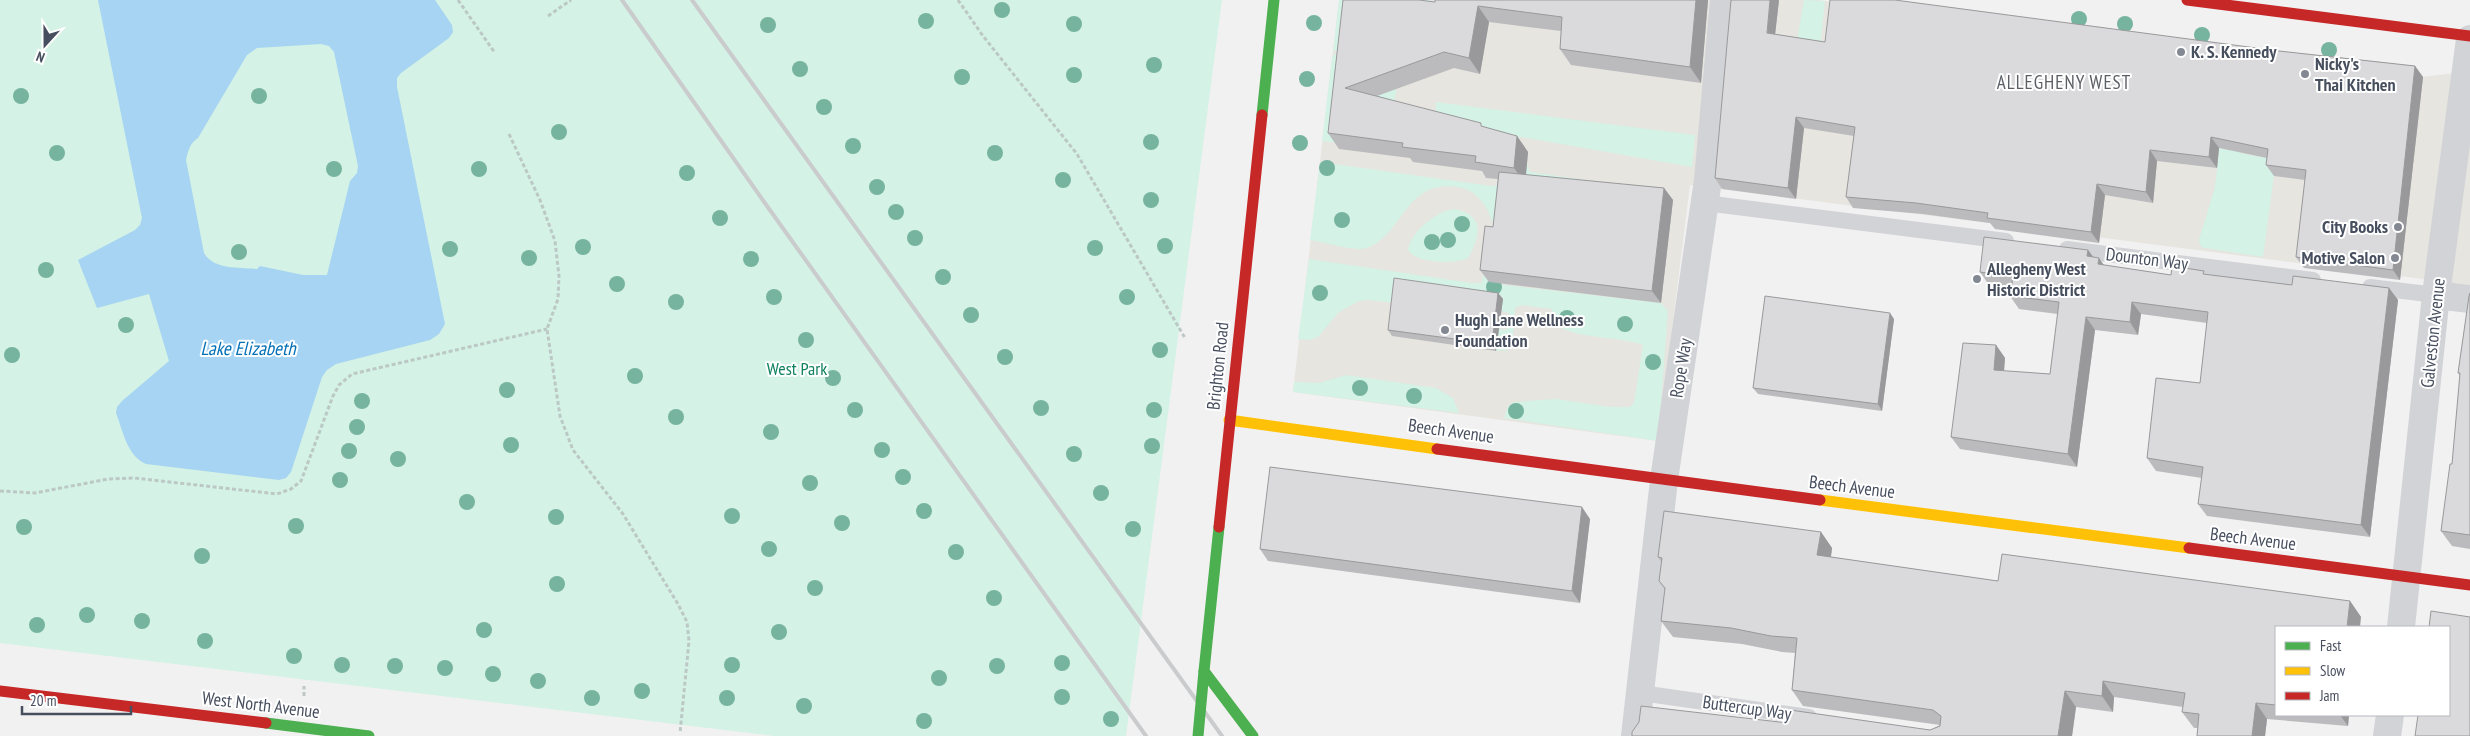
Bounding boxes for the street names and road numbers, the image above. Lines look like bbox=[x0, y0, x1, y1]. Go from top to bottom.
street label: Dounton Way bbox=[2105, 242, 2190, 275]
street label: Galveston Avenue bbox=[2415, 277, 2450, 389]
street label: Brighton Road bbox=[1201, 321, 1234, 411]
street label: Rope Way bbox=[1664, 336, 1697, 399]
street label: Beech Avenue bbox=[1407, 413, 1495, 448]
street label: Beech Avenue bbox=[1808, 470, 1896, 503]
street label: Beech Avenue bbox=[2209, 522, 2297, 555]
street label: West North Avenue bbox=[201, 686, 321, 723]
street label: Buttercup Way bbox=[1701, 690, 1793, 725]

